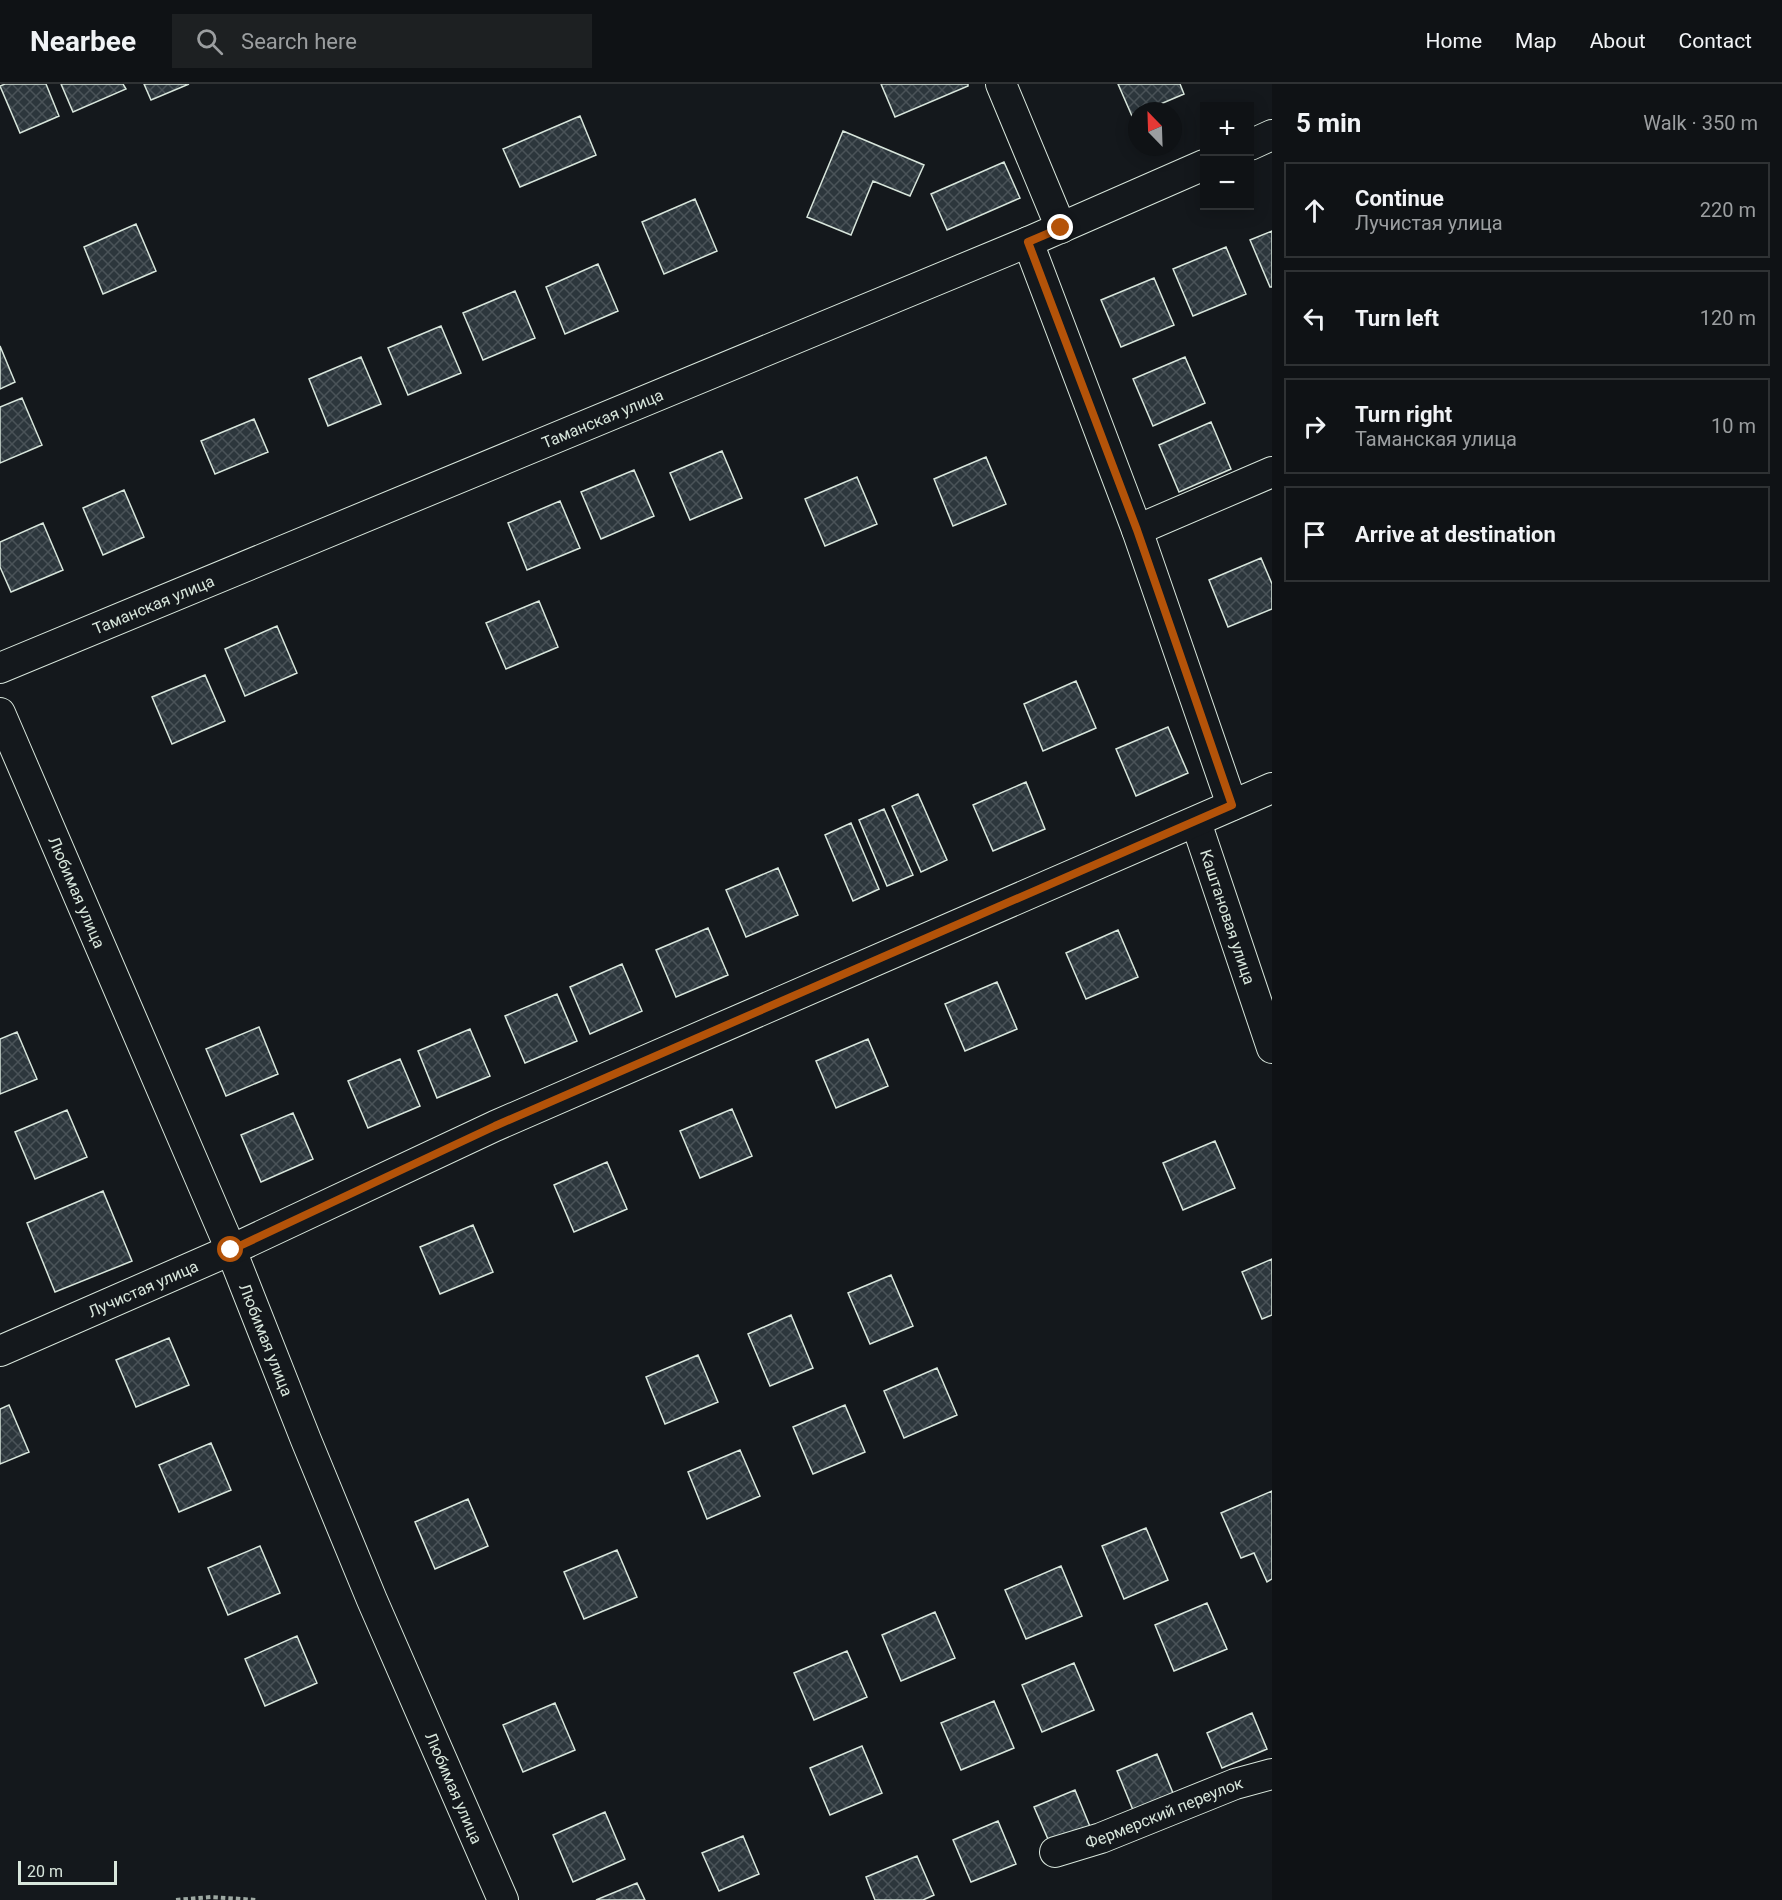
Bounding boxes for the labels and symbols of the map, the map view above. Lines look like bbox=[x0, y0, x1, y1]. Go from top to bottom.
north arrow bbox=[1128, 102, 1182, 156]
route end bbox=[1047, 214, 1073, 240]
street label: Таманская улица bbox=[539, 385, 666, 452]
street label: Таманская улица bbox=[90, 571, 217, 638]
street label: Любимая улица bbox=[44, 834, 109, 951]
street label: Каштановая улица bbox=[1196, 847, 1259, 987]
route start bbox=[217, 1236, 243, 1262]
street label: Лучистая улица bbox=[85, 1257, 201, 1321]
street label: Любимая улица bbox=[235, 1281, 297, 1399]
street label: Любимая улица bbox=[421, 1730, 486, 1847]
street label: Фермерский переулок bbox=[1083, 1773, 1245, 1852]
scale bar bbox=[18, 1858, 117, 1886]

